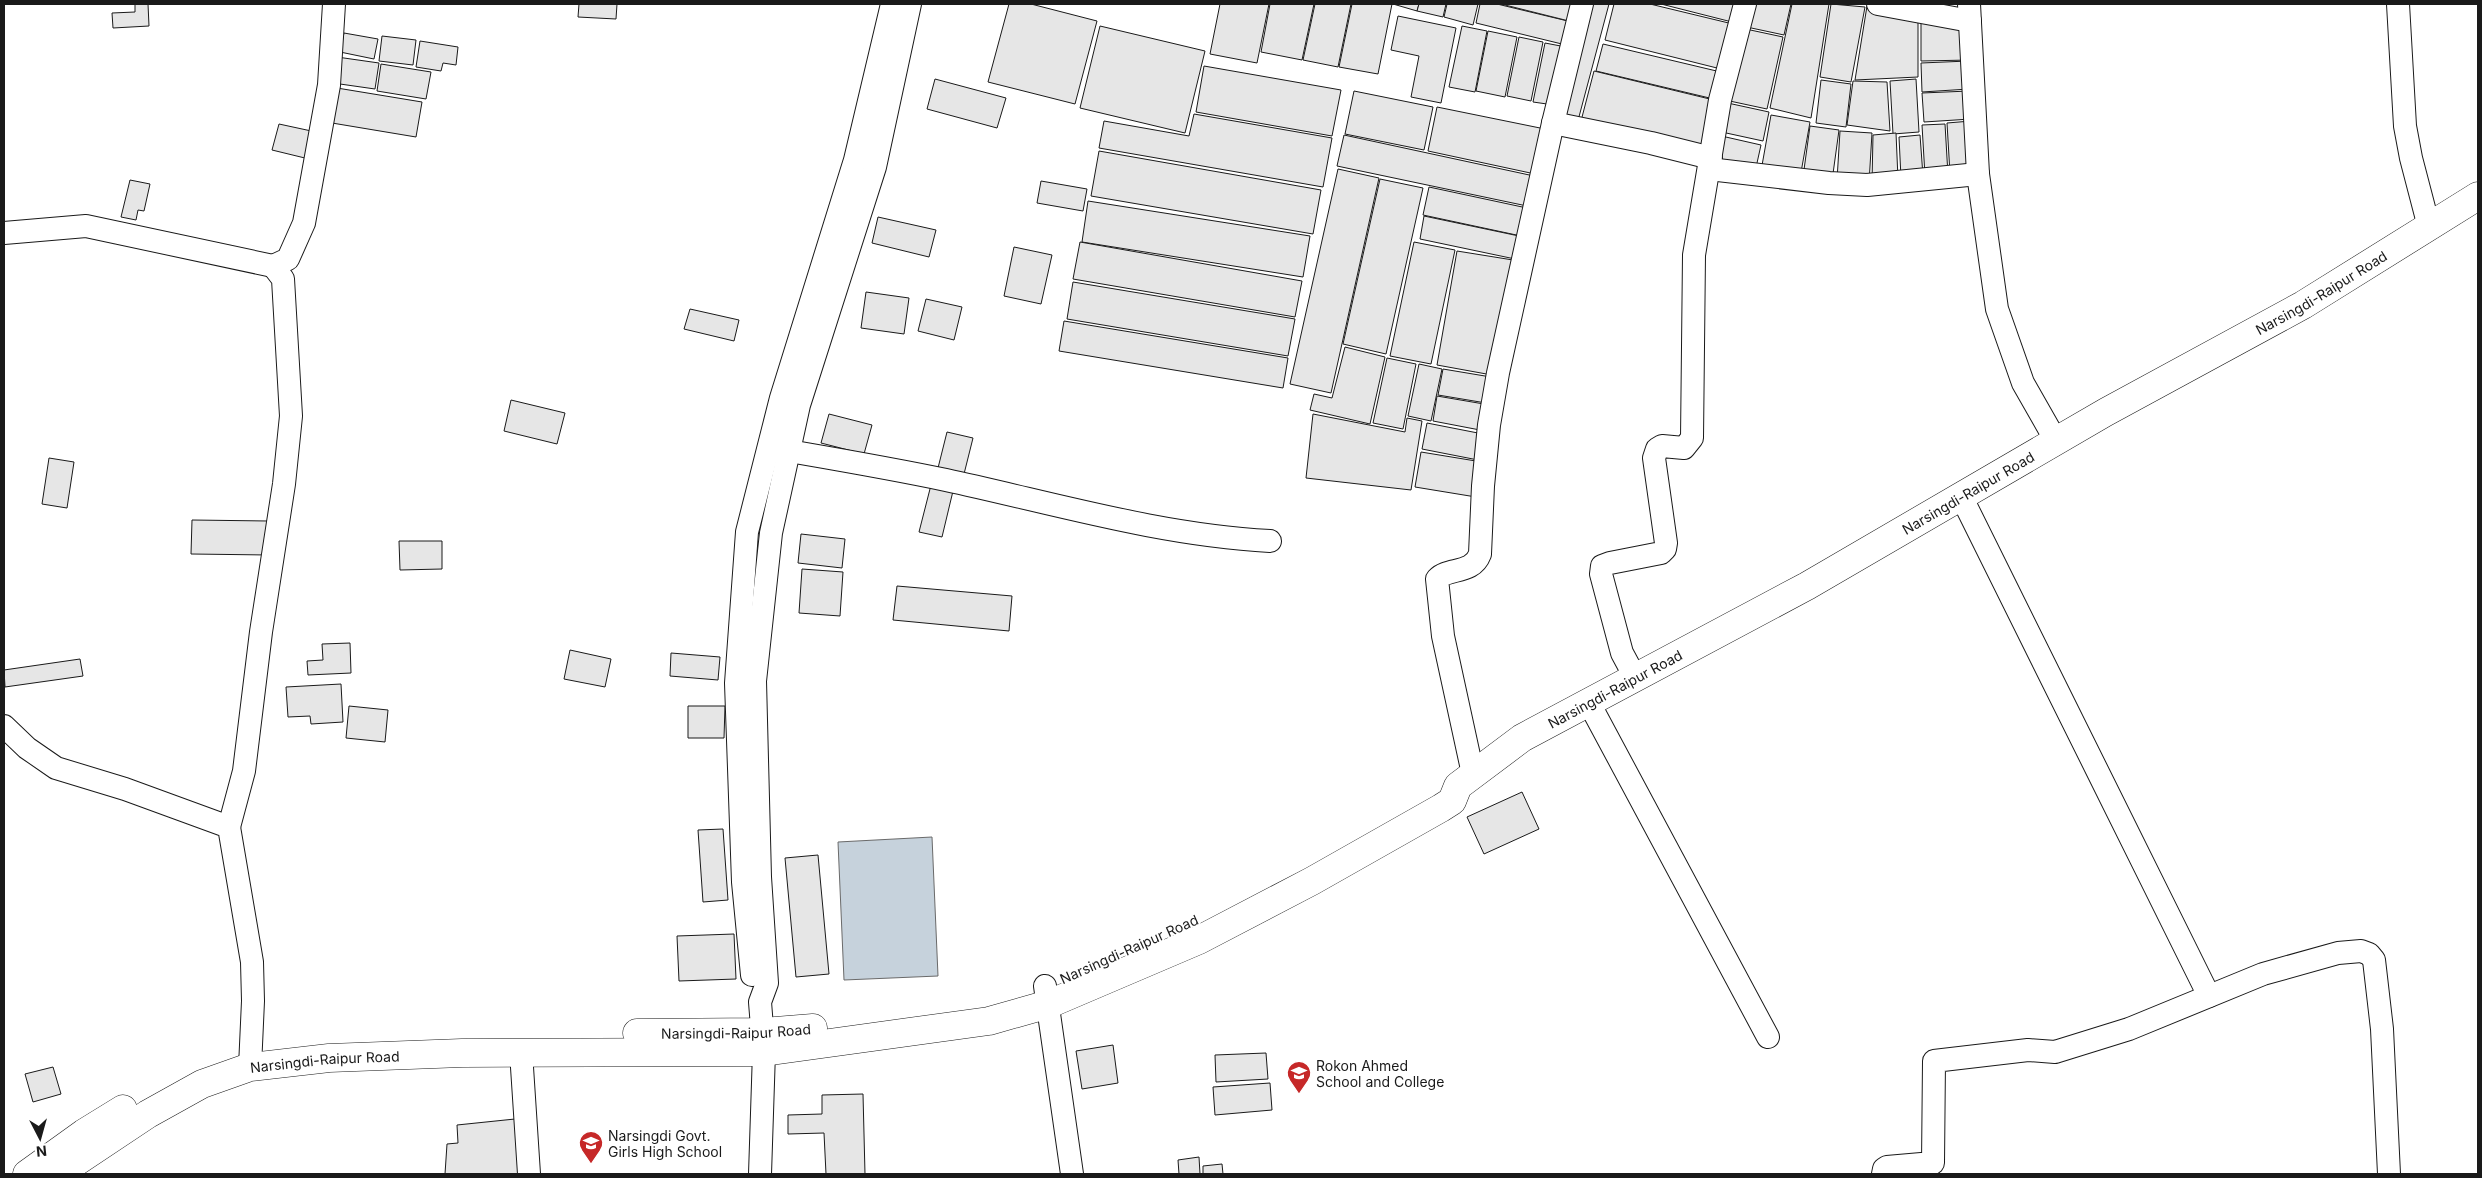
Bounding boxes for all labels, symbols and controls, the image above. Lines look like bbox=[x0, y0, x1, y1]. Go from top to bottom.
street label: Narsingdi-Raipur Road bbox=[2252, 247, 2390, 338]
street label: Narsingdi-Raipur Road bbox=[1899, 447, 2037, 537]
street label: Narsingdi-Raipur Road bbox=[1545, 646, 1685, 731]
street label: Narsingdi-Raipur Road bbox=[1057, 911, 1201, 987]
street label: Narsingdi-Raipur Road bbox=[661, 1020, 811, 1041]
street label: Narsingdi-Raipur Road bbox=[249, 1047, 400, 1075]
place label: Rokon Ahmed School and College bbox=[1316, 1057, 1444, 1090]
school or university icon: Rokon Ahmed School and College bbox=[1286, 1060, 1312, 1094]
north arrow bbox=[15, 1113, 65, 1163]
place label: Narsingdi Govt. Girls High School bbox=[608, 1127, 722, 1160]
school or university icon: Narsingdi Govt. Girls High School bbox=[578, 1130, 604, 1164]
text: N bbox=[35, 1142, 48, 1160]

